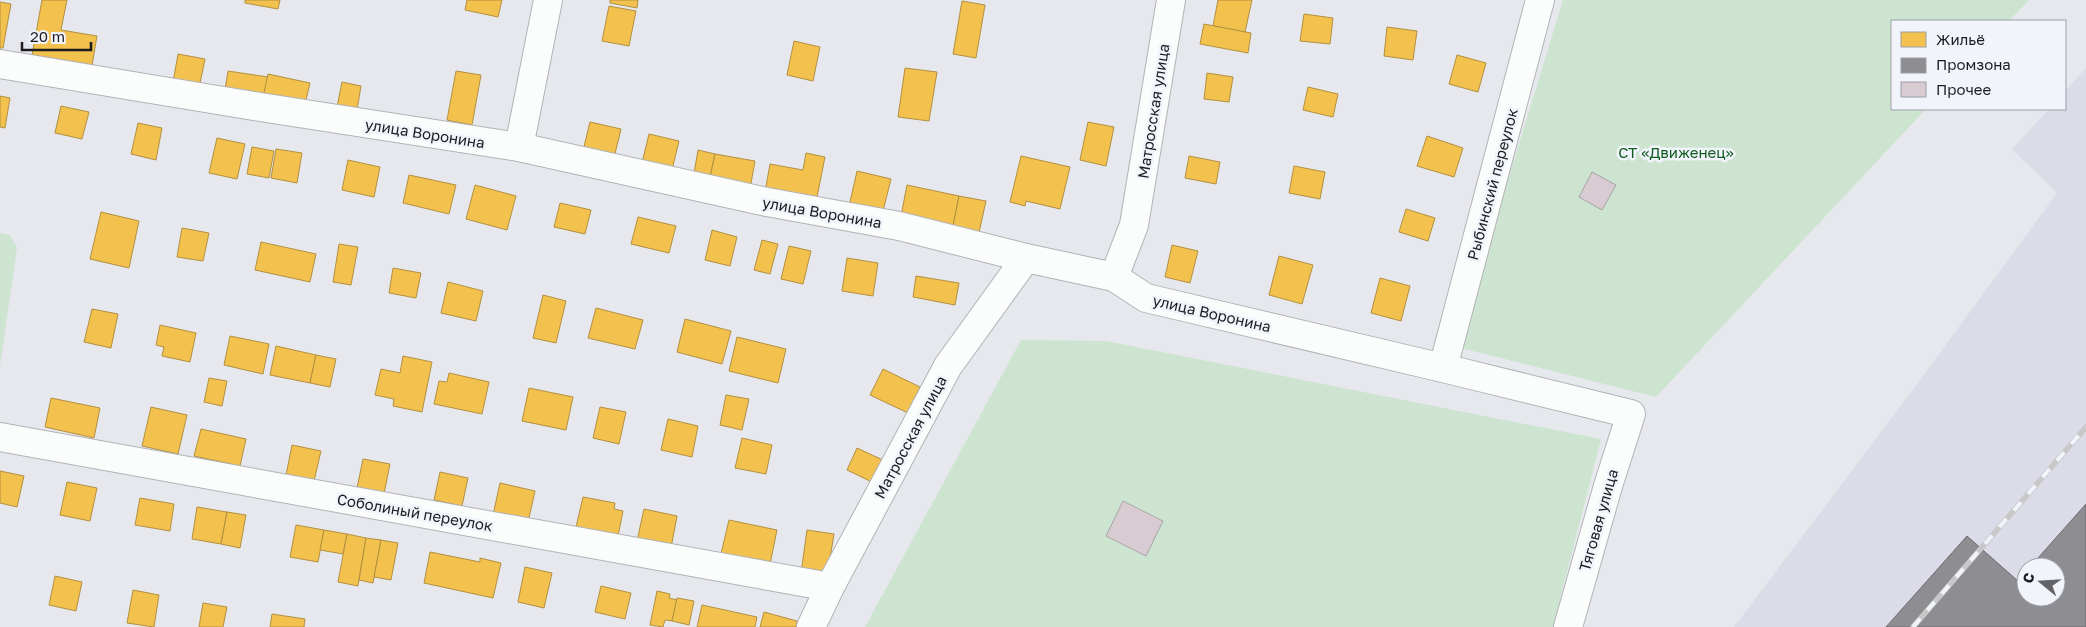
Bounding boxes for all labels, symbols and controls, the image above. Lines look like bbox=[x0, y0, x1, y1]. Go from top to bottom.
scale bar bbox=[22, 20, 91, 52]
legend bbox=[1891, 20, 2066, 110]
text: 20 m bbox=[30, 27, 65, 45]
text: Жильё bbox=[1936, 30, 1985, 48]
street label: Матросская улица bbox=[1133, 42, 1173, 180]
text: Промзона bbox=[1936, 55, 2011, 73]
text: Прочее bbox=[1936, 80, 1992, 98]
street label: Рыбинский переулок bbox=[1463, 106, 1521, 262]
street label: улица Воронина bbox=[364, 115, 486, 151]
park label: СТ «Движенец» bbox=[1618, 143, 1734, 161]
street label: улица Воронина bbox=[761, 193, 883, 231]
street label: улица Воронина bbox=[1151, 291, 1273, 335]
street label: Матросская улица bbox=[870, 373, 950, 501]
street label: Тяговая улица bbox=[1575, 467, 1621, 573]
street label: Соболиный переулок bbox=[336, 489, 495, 535]
north arrow bbox=[2016, 557, 2066, 607]
text: С bbox=[2019, 570, 2038, 585]

